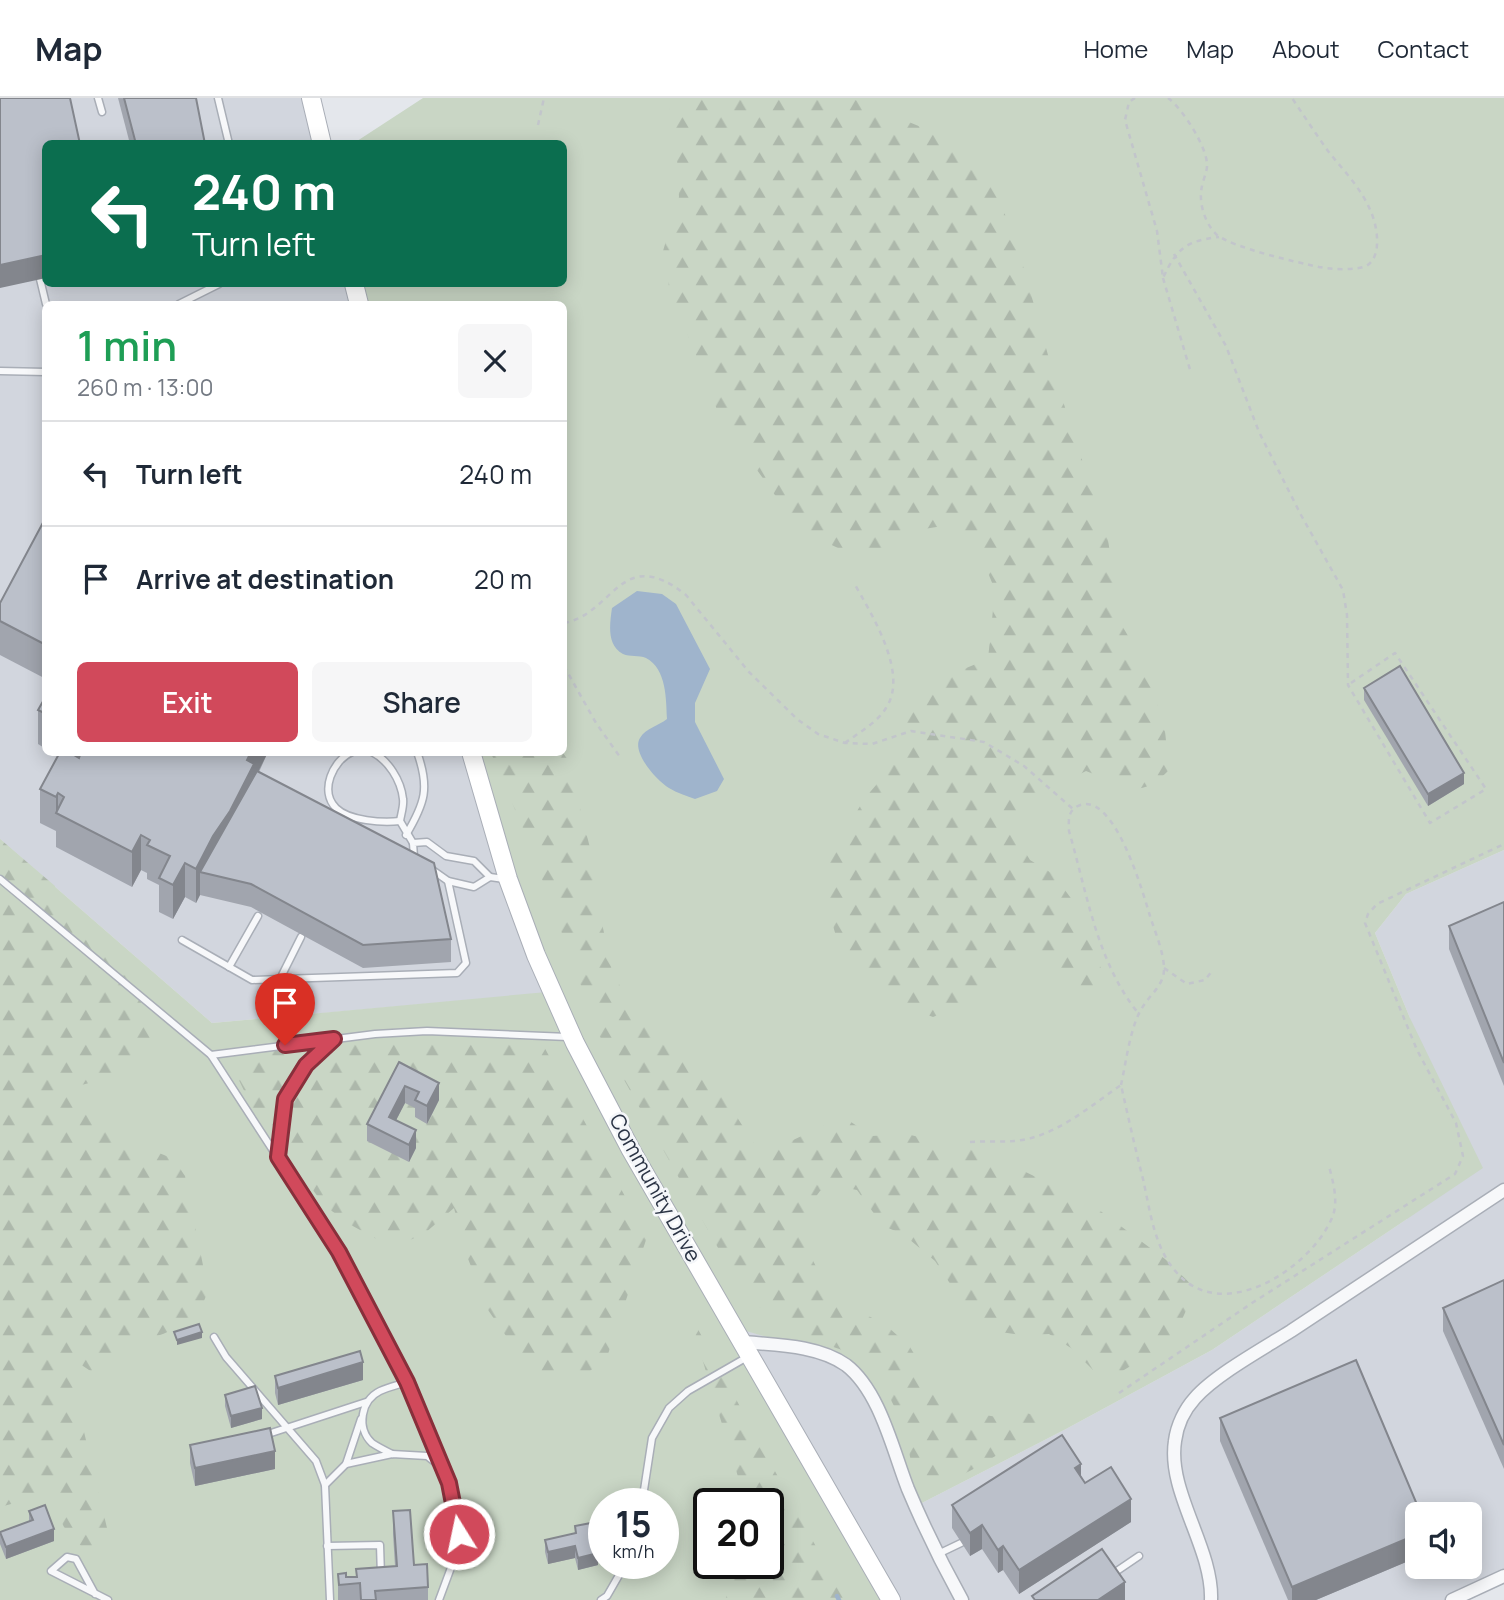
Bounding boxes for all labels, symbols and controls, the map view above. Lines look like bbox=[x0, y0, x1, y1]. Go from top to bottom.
text: Map bbox=[35, 26, 103, 71]
text: Home bbox=[1083, 32, 1148, 65]
text: Map bbox=[1186, 32, 1234, 65]
text: About bbox=[1272, 32, 1340, 65]
text: Contact bbox=[1378, 32, 1469, 65]
text: 240 m bbox=[192, 158, 336, 225]
icon: left bbox=[77, 168, 168, 259]
text: Turn left bbox=[192, 222, 316, 266]
text: 1 min bbox=[77, 316, 177, 374]
button: close bbox=[458, 324, 532, 398]
text: 260 m · 13:00 bbox=[77, 371, 214, 403]
icon: left bbox=[77, 455, 115, 493]
text: Turn left bbox=[136, 456, 243, 492]
text: 240 m bbox=[459, 456, 532, 492]
icon: arrive bbox=[77, 560, 115, 598]
text: Arrive at destination bbox=[136, 561, 394, 597]
text: 20 m bbox=[474, 561, 532, 597]
button: Exit bbox=[77, 662, 298, 742]
button: Share bbox=[312, 662, 532, 742]
pin bbox=[255, 973, 315, 1045]
icon: arrive bbox=[266, 984, 304, 1022]
street label: Community Drive bbox=[604, 1108, 708, 1267]
speed limit sign: 20 bbox=[693, 1488, 784, 1579]
position arrow bbox=[422, 1497, 496, 1571]
text: 15 bbox=[616, 1500, 651, 1548]
map controls bbox=[1405, 1502, 1482, 1579]
button: sound bbox=[1405, 1502, 1482, 1579]
text: km/h bbox=[613, 1539, 654, 1563]

